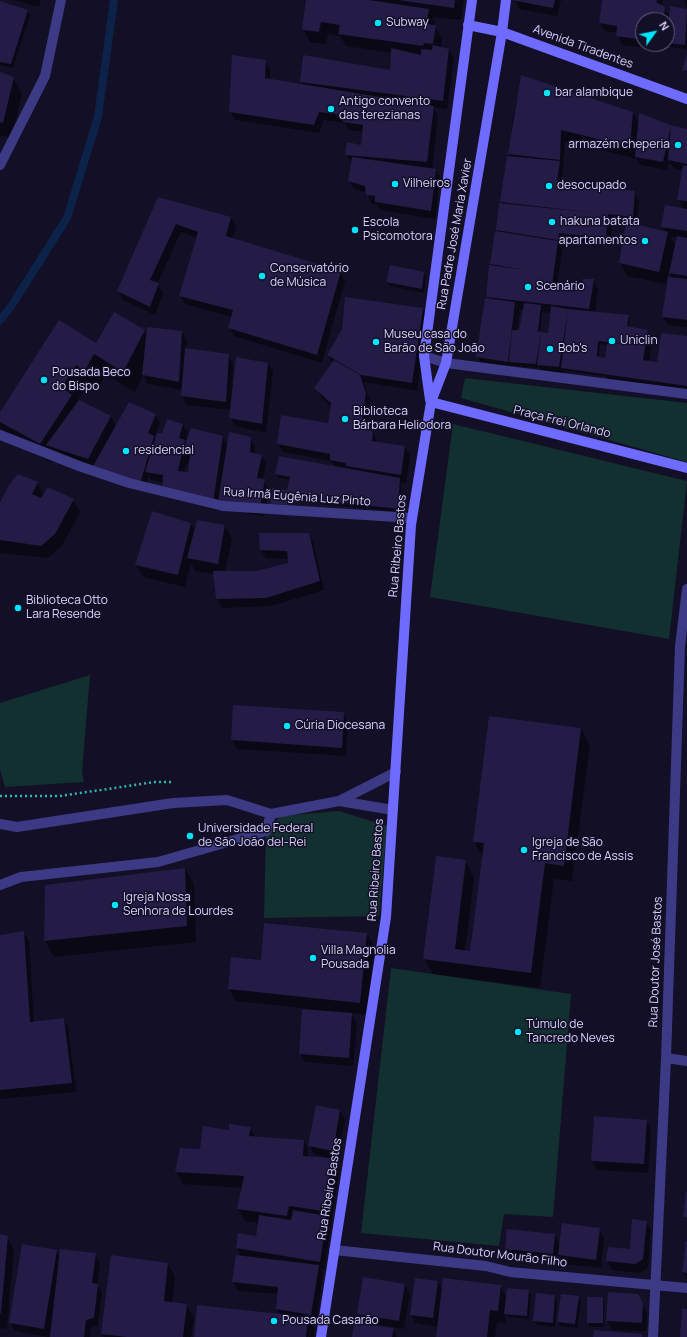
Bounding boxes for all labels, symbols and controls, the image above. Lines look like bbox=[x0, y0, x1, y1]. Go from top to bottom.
north arrow bbox=[635, 12, 675, 52]
place label: Subway bbox=[386, 16, 429, 30]
marker: Subway bbox=[373, 18, 383, 28]
text: N bbox=[656, 18, 673, 33]
street label: Avenida Tiradentes bbox=[531, 22, 635, 72]
place label: bar alambique bbox=[555, 86, 633, 100]
marker: bar alambique bbox=[542, 88, 552, 98]
place label: Antigo convento das terezianas bbox=[339, 95, 430, 123]
marker: Antigo convento das terezianas bbox=[326, 104, 336, 114]
place label: armazém cheperia bbox=[568, 138, 670, 152]
marker: armazém cheperia bbox=[673, 140, 683, 150]
street label: Rua Padre José Maria Xavier bbox=[435, 157, 475, 311]
place label: Vilheiros bbox=[403, 177, 450, 191]
marker: Vilheiros bbox=[390, 179, 400, 189]
place label: desocupado bbox=[557, 179, 626, 193]
marker: desocupado bbox=[544, 181, 554, 191]
place label: hakuna batata bbox=[560, 215, 640, 229]
place label: Escola Psicomotora bbox=[363, 216, 433, 244]
marker: hakuna batata bbox=[547, 217, 557, 227]
marker: Escola Psicomotora bbox=[350, 225, 360, 235]
place label: apartamentos bbox=[559, 234, 637, 248]
marker: apartamentos bbox=[640, 236, 650, 246]
place label: Conservatório de Música bbox=[270, 262, 349, 290]
marker: Conservatório de Música bbox=[257, 271, 267, 281]
place label: Scenário bbox=[536, 280, 585, 294]
marker: Scenário bbox=[523, 282, 533, 292]
place label: Museu casa do Barão de São João bbox=[384, 328, 485, 356]
place label: Uniclin bbox=[620, 334, 658, 348]
marker: Uniclin bbox=[607, 336, 617, 346]
marker: Museu casa do Barão de São João bbox=[371, 337, 381, 347]
place label: Bob's bbox=[558, 342, 587, 356]
marker: Bob's bbox=[545, 344, 555, 354]
place label: Pousada Beco do Bispo bbox=[52, 366, 131, 394]
marker: Pousada Beco do Bispo bbox=[39, 375, 49, 385]
street label: Praça Frei Orlando bbox=[512, 403, 612, 441]
place label: Biblioteca Bárbara Heliodora bbox=[353, 405, 451, 433]
marker: Biblioteca Bárbara Heliodora bbox=[340, 414, 350, 424]
place label: residencial bbox=[134, 444, 194, 458]
marker: residencial bbox=[121, 446, 131, 456]
street label: Rua Irmã Eugênia Luz Pinto bbox=[223, 485, 371, 509]
street label: Rua Ribeiro Bastos bbox=[386, 494, 410, 598]
place label: Biblioteca Otto Lara Resende bbox=[26, 594, 108, 622]
marker: Biblioteca Otto Lara Resende bbox=[13, 603, 23, 613]
place label: Cúria Diocesana bbox=[295, 719, 385, 733]
marker: Cúria Diocesana bbox=[282, 721, 292, 731]
street label: Rua Ribeiro Bastos bbox=[365, 818, 387, 922]
place label: Universidade Federal de São João del-Rei bbox=[198, 822, 313, 850]
marker: Universidade Federal de São João del-Rei bbox=[185, 831, 195, 841]
place label: Igreja de São Francisco de Assis bbox=[532, 836, 633, 864]
marker: Igreja de São Francisco de Assis bbox=[519, 845, 529, 855]
place label: Igreja Nossa Senhora de Lourdes bbox=[123, 891, 233, 919]
street label: Rua Doutor José Bastos bbox=[647, 896, 665, 1028]
marker: Igreja Nossa Senhora de Lourdes bbox=[110, 900, 120, 910]
place label: Villa Magnolia Pousada bbox=[321, 944, 396, 972]
marker: Villa Magnolia Pousada bbox=[308, 953, 318, 963]
place label: Túmulo de Tancredo Neves bbox=[526, 1018, 615, 1046]
marker: Túmulo de Tancredo Neves bbox=[513, 1027, 523, 1037]
street label: Rua Ribeiro Bastos bbox=[315, 1137, 345, 1241]
street label: Rua Doutor Mourão Filho bbox=[432, 1240, 568, 1270]
place label: Pousada Casarão bbox=[282, 1314, 379, 1328]
marker: Pousada Casarão bbox=[269, 1316, 279, 1326]

